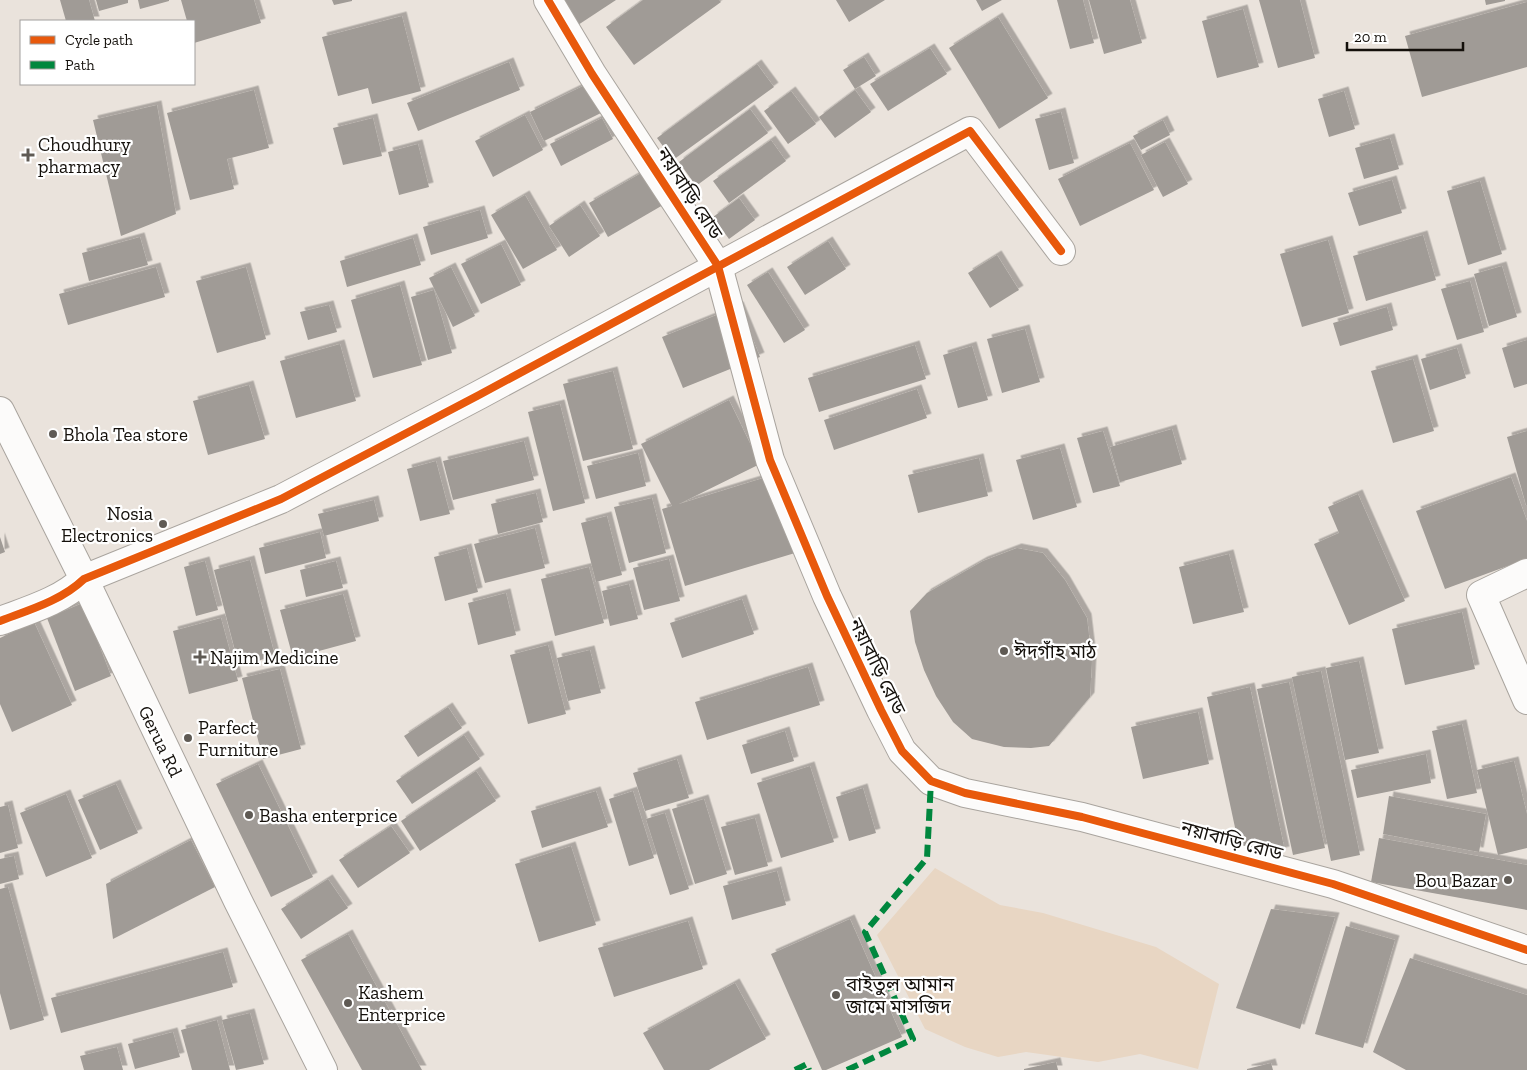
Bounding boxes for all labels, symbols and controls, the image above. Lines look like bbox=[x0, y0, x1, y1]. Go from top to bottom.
legend bbox=[20, 20, 195, 85]
scale bar bbox=[1347, 20, 1463, 52]
text: 20 m bbox=[1354, 28, 1387, 46]
text: Cycle path bbox=[65, 31, 134, 49]
text: Path bbox=[65, 56, 95, 74]
place label: Choudhury pharmacy bbox=[38, 133, 131, 178]
street label: নয়াবাড়ি রোড bbox=[651, 142, 728, 244]
marker: Choudhury pharmacy bbox=[22, 149, 34, 161]
place label: Bhola Tea store bbox=[63, 423, 188, 446]
marker: Bhola Tea store bbox=[47, 428, 59, 440]
place label: Nosia Electronics bbox=[61, 502, 153, 547]
marker: Nosia Electronics bbox=[157, 518, 169, 530]
street label: নয়াবাড়ি রোড bbox=[844, 613, 911, 719]
place label: ঈদগাঁহ মাঠ bbox=[1013, 640, 1097, 663]
marker: ঈদগাঁহ মাঠ bbox=[998, 645, 1010, 657]
place label: Najim Medicine bbox=[210, 646, 339, 669]
marker: Najim Medicine bbox=[194, 651, 206, 663]
street label: Gerua Rd bbox=[134, 702, 188, 781]
place label: Parfect Furniture bbox=[198, 716, 278, 761]
marker: Parfect Furniture bbox=[182, 732, 194, 744]
place label: Basha enterprice bbox=[259, 804, 397, 827]
marker: Basha enterprice bbox=[243, 809, 255, 821]
street label: নয়াবাড়ি রোড bbox=[1177, 816, 1286, 865]
place label: Bou Bazar bbox=[1415, 869, 1498, 892]
marker: Bou Bazar bbox=[1502, 874, 1514, 886]
place label: বাইতুল আমান জামে মাসজিদ bbox=[845, 973, 955, 1018]
place label: Kashem Enterprice bbox=[358, 981, 446, 1026]
marker: বাইতুল আমান জামে মাসজিদ bbox=[830, 989, 842, 1001]
marker: Kashem Enterprice bbox=[342, 997, 354, 1009]

